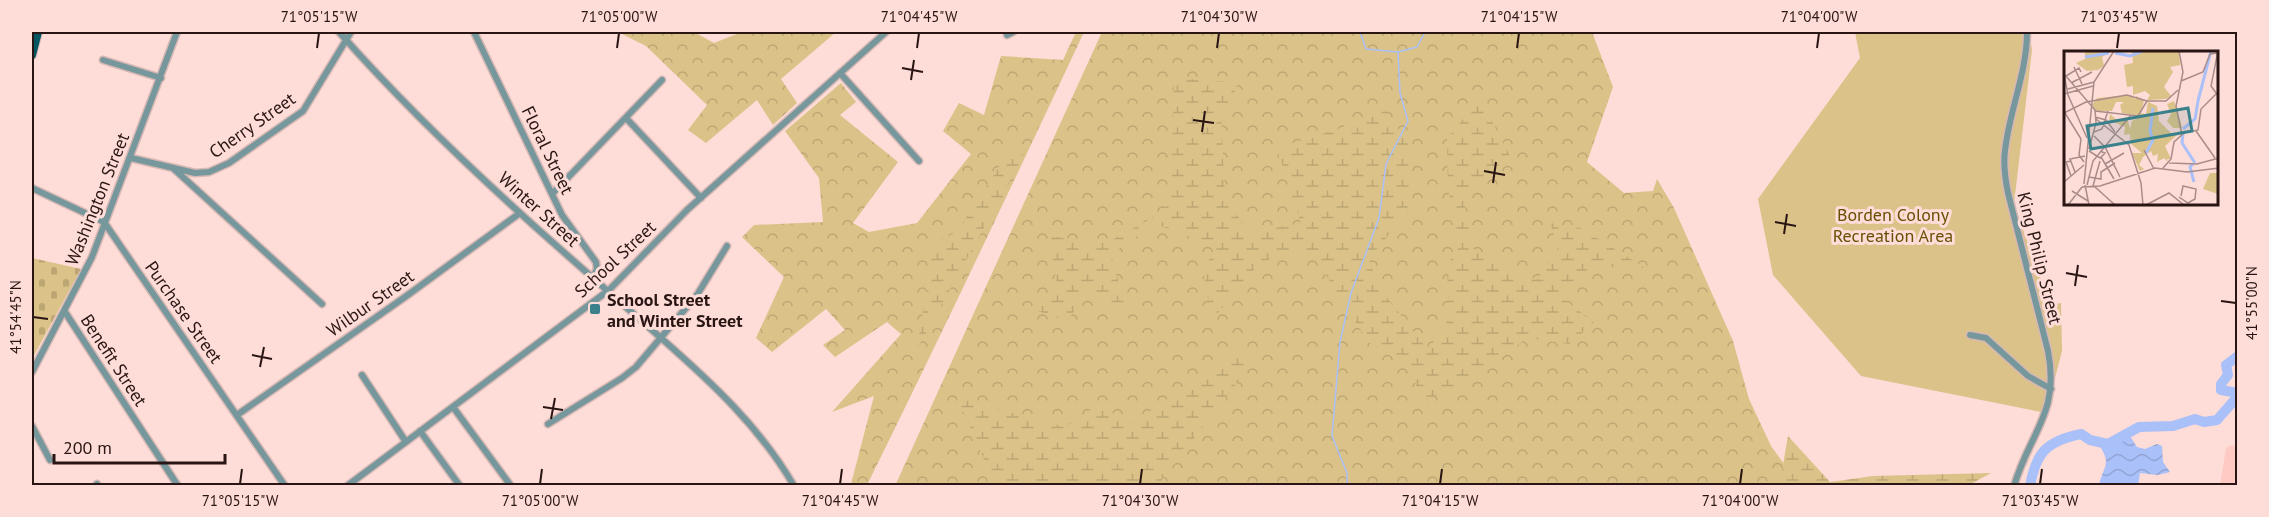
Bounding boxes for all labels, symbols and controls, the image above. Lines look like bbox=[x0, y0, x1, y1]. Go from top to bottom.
text: 71°05'15"W bbox=[281, 7, 358, 26]
text: 71°05'00"W bbox=[581, 7, 658, 26]
text: 71°04'45"W bbox=[881, 7, 958, 26]
text: 71°04'30"W bbox=[1181, 7, 1258, 26]
text: 71°04'15"W bbox=[1481, 7, 1558, 26]
text: 71°04'00"W bbox=[1781, 7, 1858, 26]
text: 71°03'45"W bbox=[2081, 7, 2158, 26]
inset map bbox=[2064, 51, 2218, 206]
street label: Cherry Street bbox=[204, 87, 300, 163]
street label: Floral Street bbox=[517, 102, 579, 198]
street label: Washington Street bbox=[60, 129, 134, 269]
street label: Winter Street bbox=[494, 166, 584, 252]
street label: King Philip Street bbox=[2012, 190, 2068, 326]
park label: Borden Colony Recreation Area bbox=[1833, 203, 1953, 247]
street label: School Street bbox=[570, 216, 660, 302]
street label: Purchase Street bbox=[140, 256, 228, 368]
street label: Wilbur Street bbox=[322, 265, 418, 341]
text: 41°55'00"N bbox=[2242, 266, 2261, 340]
text: 41°54'45"N bbox=[6, 280, 25, 354]
place label: School Street and Winter Street bbox=[607, 288, 743, 332]
marker: School Street and Winter Street bbox=[588, 302, 602, 316]
street label: Benefit Street bbox=[76, 310, 152, 410]
scale bar bbox=[54, 427, 225, 465]
text: 200 m bbox=[63, 436, 112, 459]
text: 71°05'15"W bbox=[202, 491, 279, 510]
text: 71°05'00"W bbox=[502, 491, 579, 510]
text: 71°04'45"W bbox=[802, 491, 879, 510]
text: 71°04'30"W bbox=[1102, 491, 1179, 510]
text: 71°04'15"W bbox=[1402, 491, 1479, 510]
text: 71°04'00"W bbox=[1702, 491, 1779, 510]
text: 71°03'45"W bbox=[2002, 491, 2079, 510]

